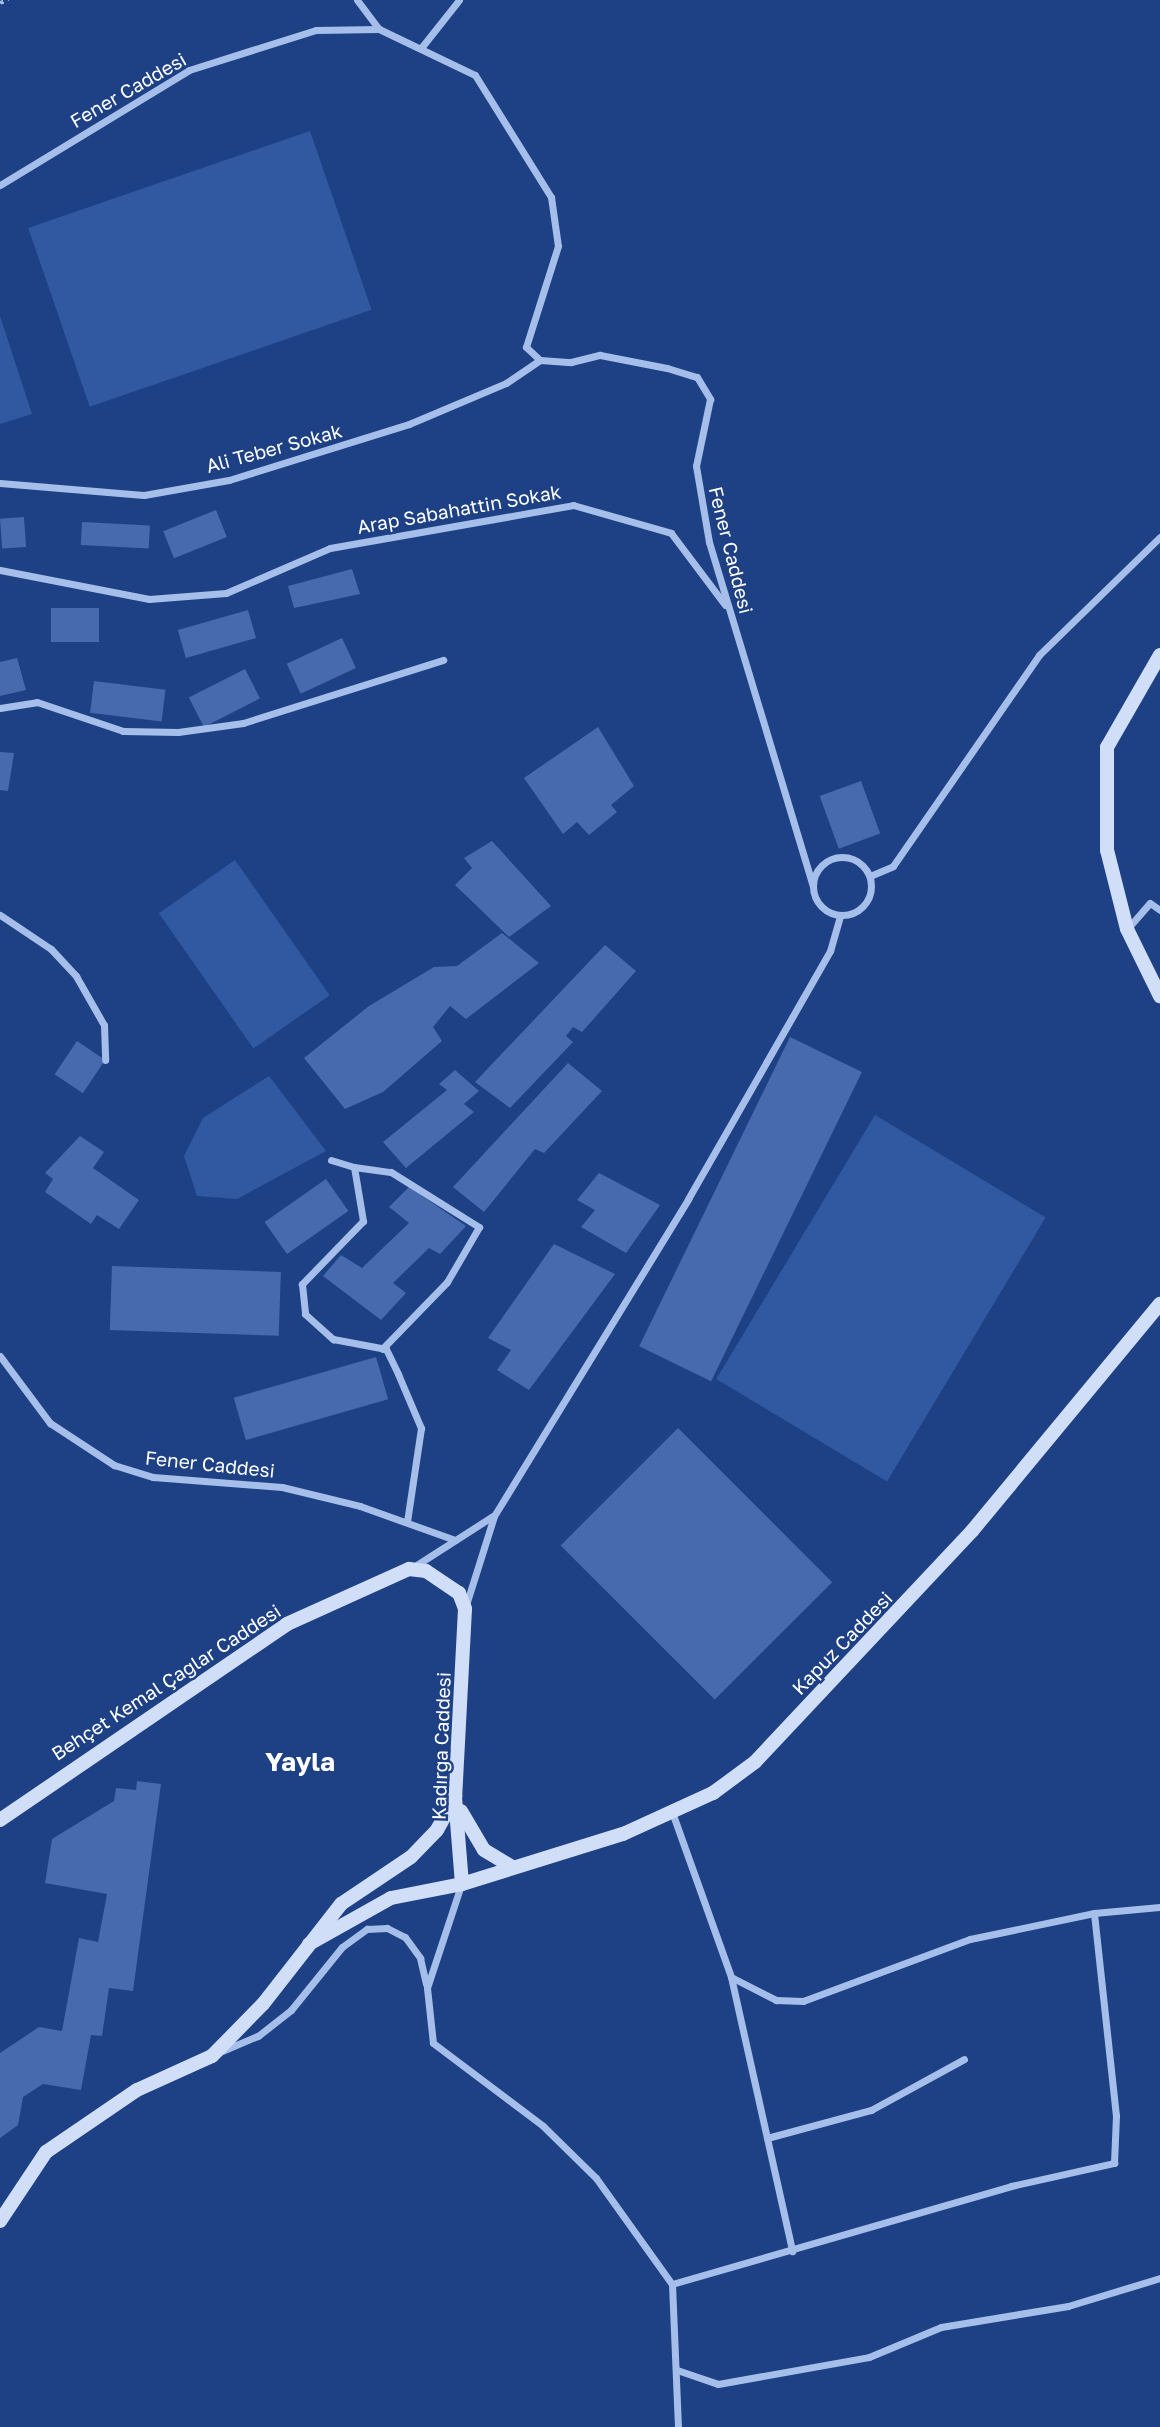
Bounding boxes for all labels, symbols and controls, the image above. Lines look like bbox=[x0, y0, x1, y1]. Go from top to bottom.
street label: Fener Caddesi bbox=[66, 48, 190, 132]
street label: Ali Teber Sokak bbox=[204, 419, 344, 477]
street label: Arap Sabahattin Sokak bbox=[355, 480, 563, 538]
street label: Fener Caddesi bbox=[704, 484, 758, 616]
street label: Fener Caddesi bbox=[144, 1446, 276, 1482]
street label: Kapuz Caddesi bbox=[787, 1587, 897, 1699]
street label: Behçet Kemal Çağlar Caddesi bbox=[47, 1599, 285, 1765]
street label: Kadırga Caddesi bbox=[427, 1672, 455, 1820]
district label: Yayla bbox=[265, 1746, 335, 1778]

